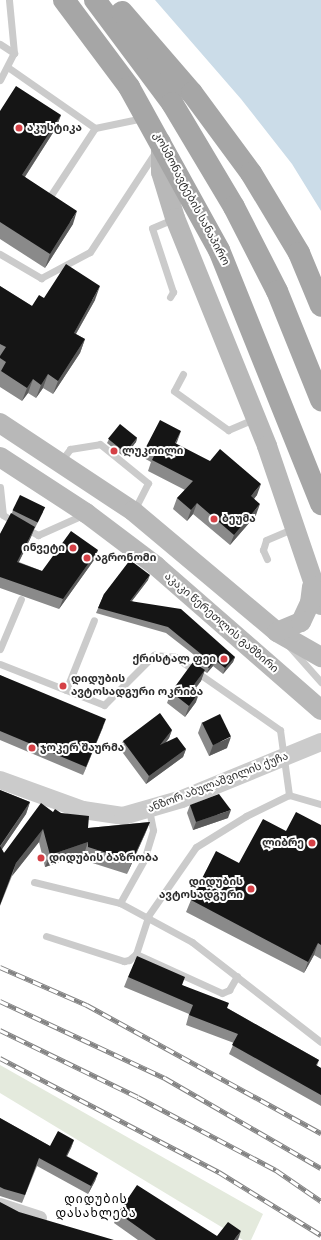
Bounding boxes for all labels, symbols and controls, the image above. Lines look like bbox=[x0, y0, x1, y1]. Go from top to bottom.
place label: აკუსტიკა bbox=[27, 121, 82, 135]
marker: აკუსტიკა bbox=[14, 123, 24, 133]
street label: კოსმონავტების სანაპირო bbox=[150, 130, 232, 268]
place label: ლუკოილი bbox=[122, 444, 183, 458]
marker: ლუკოილი bbox=[109, 446, 119, 456]
place label: ბეუმა bbox=[222, 512, 256, 526]
marker: ბეუმა bbox=[209, 514, 219, 524]
place label: ინვეტი bbox=[23, 541, 65, 555]
marker: ინვეტი bbox=[68, 543, 78, 553]
place label: აგრონომი bbox=[95, 551, 156, 565]
marker: აგრონომი bbox=[82, 553, 92, 563]
street label: აკაკი წერეთლის გამზირი bbox=[161, 570, 281, 676]
place label: ქრისტალ ფეი bbox=[133, 652, 216, 666]
marker: ქრისტალ ფეი bbox=[219, 654, 229, 664]
place label: დიდუბის ავტოსადგური ოკრიბა bbox=[71, 673, 203, 699]
marker: დიდუბის ავტოსადგური ოკრიბა bbox=[58, 681, 68, 691]
place label: ჯოკერ შაურმა bbox=[40, 741, 124, 755]
marker: ჯოკერ შაურმა bbox=[27, 743, 37, 753]
street label: ანზორ აბულაშვილის ქუჩა bbox=[146, 750, 290, 816]
place label: ლიბრე bbox=[262, 836, 304, 850]
marker: ლიბრე bbox=[307, 838, 317, 848]
place label: დიდუბის ბაზრობა bbox=[49, 851, 158, 865]
marker: დიდუბის ბაზრობა bbox=[36, 853, 46, 863]
place label: დიდუბის ავტოსადგური bbox=[159, 876, 243, 902]
marker: დიდუბის ავტოსადგური bbox=[246, 884, 256, 894]
district label: დიდუბის დასახლება bbox=[55, 1193, 137, 1221]

